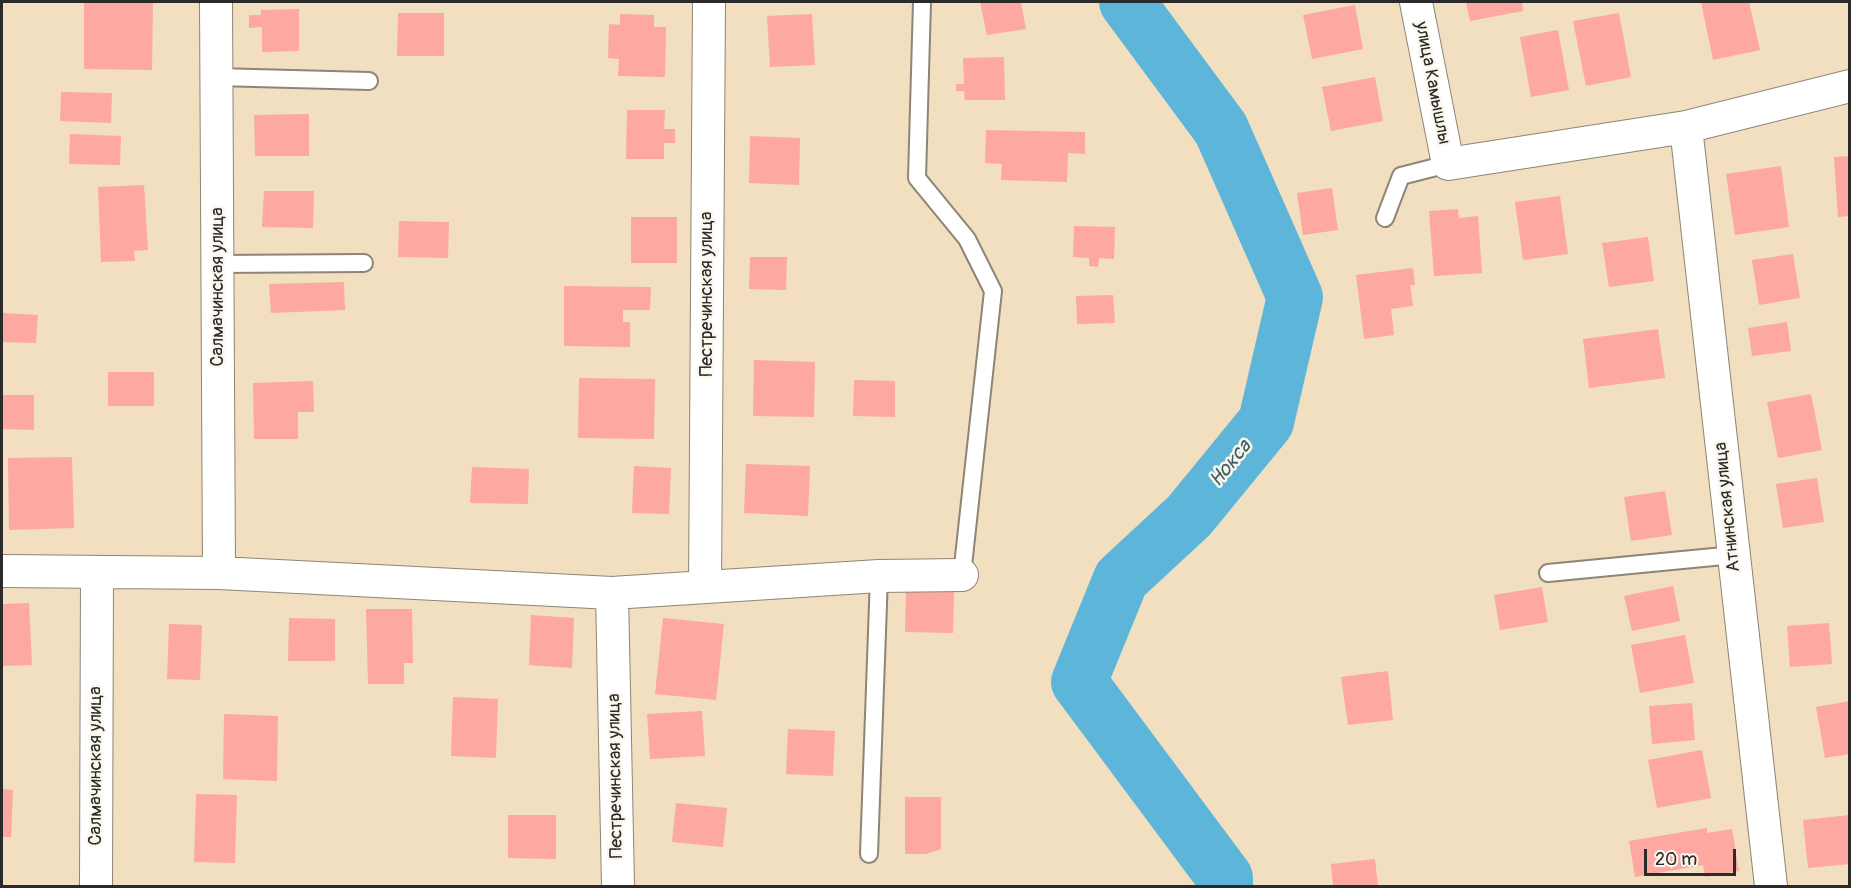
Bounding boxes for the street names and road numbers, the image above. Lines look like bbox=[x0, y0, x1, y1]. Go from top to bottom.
street label: улица Камышлы bbox=[1410, 20, 1454, 146]
street label: Салмачинская улица bbox=[207, 207, 229, 367]
street label: Пестречинская улица bbox=[696, 212, 718, 376]
street label: Атнинская улица bbox=[1710, 441, 1746, 573]
street label: Салмачинская улица bbox=[85, 686, 107, 846]
street label: Пестречинская улица bbox=[604, 693, 628, 859]

